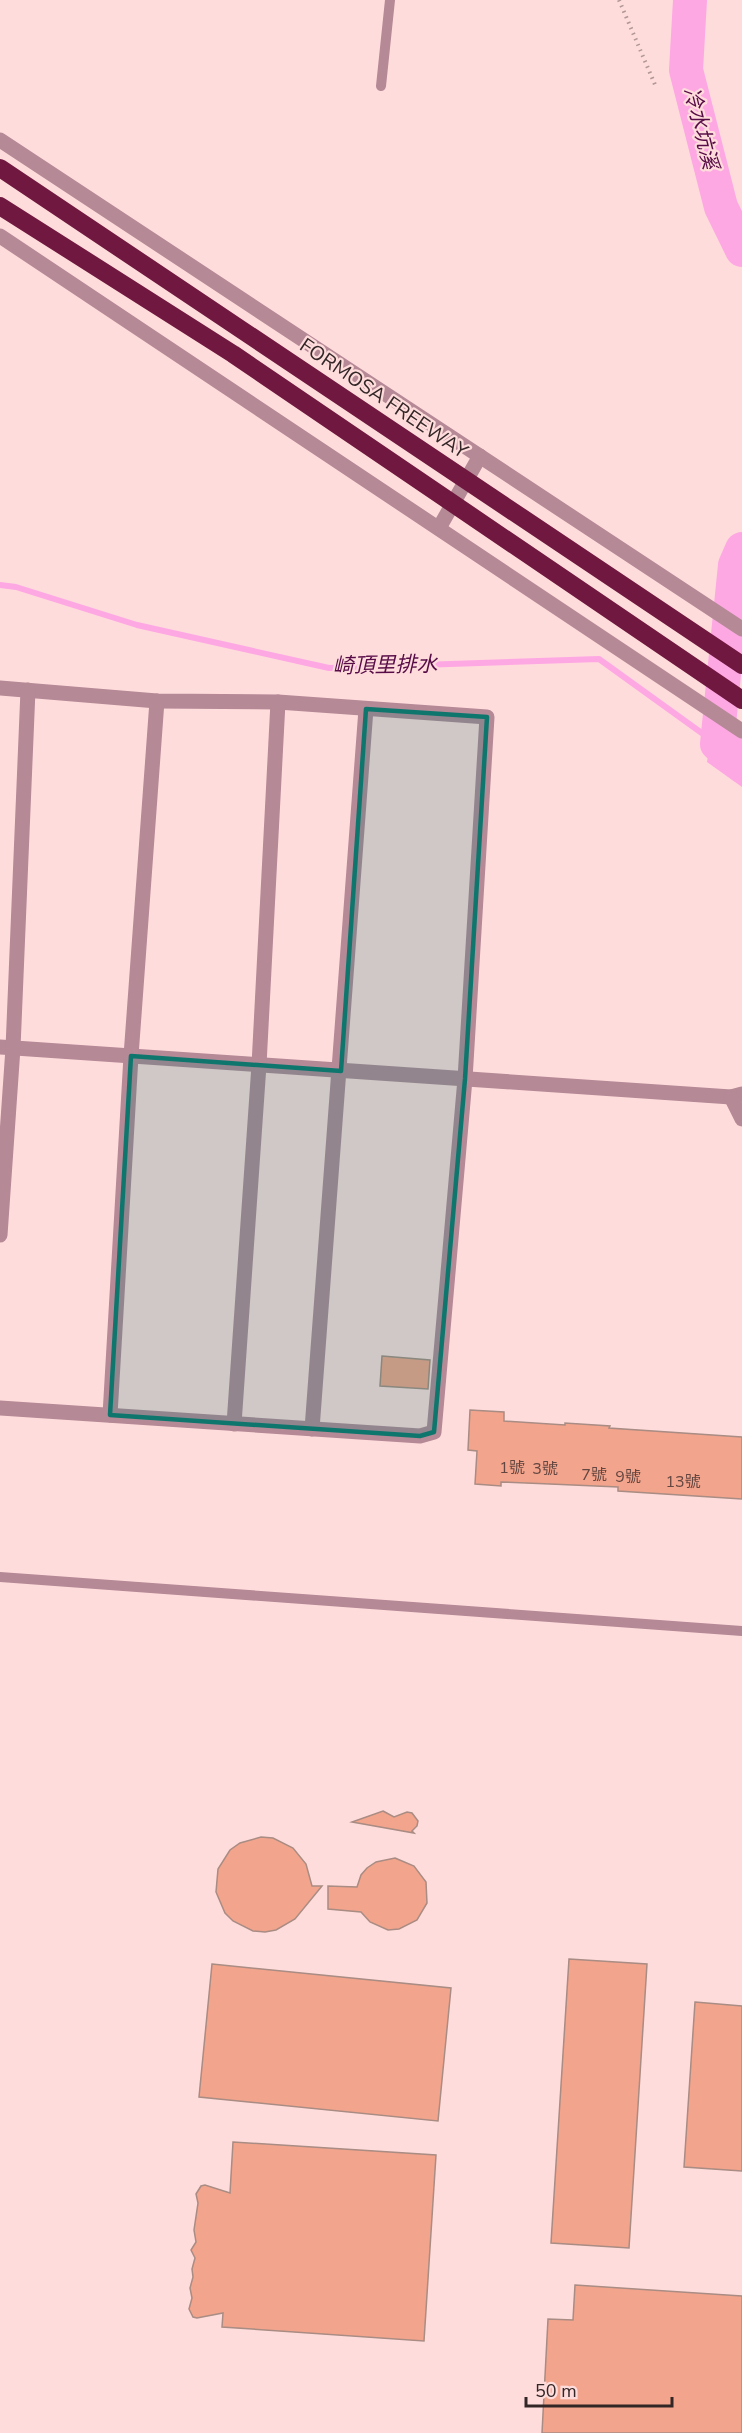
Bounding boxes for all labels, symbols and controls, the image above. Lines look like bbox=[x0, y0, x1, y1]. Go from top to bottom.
water label: 冷水坑溪 bbox=[677, 84, 725, 175]
street label: FORMOSA FREEWAY bbox=[294, 332, 474, 465]
water label: 崎頂里排水 bbox=[332, 650, 439, 680]
house number: 1號 bbox=[499, 1457, 525, 1479]
house number: 3號 bbox=[532, 1458, 558, 1480]
house number: 7號 bbox=[581, 1464, 607, 1486]
house number: 9號 bbox=[615, 1466, 641, 1488]
house number: 13號 bbox=[665, 1471, 701, 1493]
scale bar bbox=[526, 2370, 672, 2408]
text: 50 m bbox=[535, 2379, 577, 2403]

